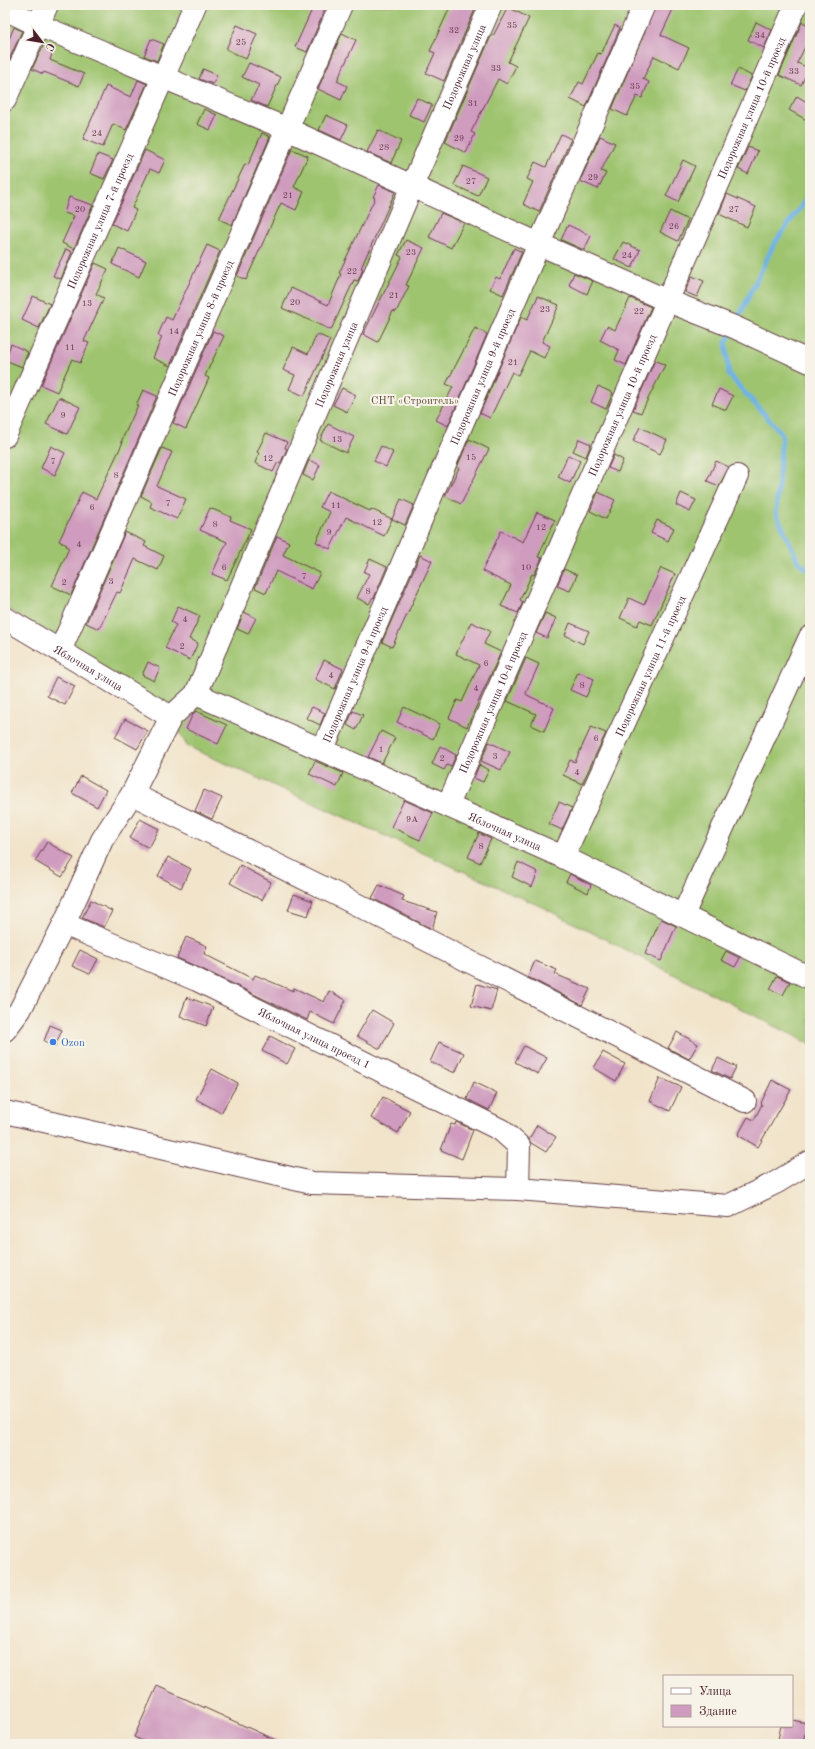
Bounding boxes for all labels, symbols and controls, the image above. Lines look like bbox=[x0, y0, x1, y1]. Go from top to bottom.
house number: 35 bbox=[507, 21, 517, 30]
north arrow bbox=[22, 22, 62, 62]
street label: Подорожная улица bbox=[442, 22, 489, 112]
house number: 32 bbox=[449, 26, 459, 35]
house number: 34 bbox=[755, 31, 765, 40]
street label: Подорожная улица 10-й проезд bbox=[717, 35, 788, 181]
house number: 25 bbox=[236, 38, 246, 47]
text: С bbox=[43, 40, 56, 52]
house number: 33 bbox=[491, 64, 501, 73]
house number: 33 bbox=[789, 67, 799, 76]
house number: 35 bbox=[630, 82, 640, 91]
house number: 31 bbox=[468, 99, 478, 108]
house number: 24 bbox=[92, 129, 102, 138]
house number: 29 bbox=[454, 134, 464, 143]
house number: 28 bbox=[379, 143, 389, 152]
street label: Подорожная улица 7-й проезд bbox=[66, 151, 136, 291]
house number: 29 bbox=[588, 173, 598, 182]
house number: 27 bbox=[466, 177, 476, 186]
house number: 21 bbox=[283, 191, 293, 200]
house number: 20 bbox=[75, 205, 85, 214]
house number: 27 bbox=[729, 205, 739, 214]
house number: 26 bbox=[669, 222, 679, 231]
house number: 23 bbox=[406, 248, 416, 257]
house number: 24 bbox=[622, 251, 632, 260]
street label: Подорожная улица 8-й проезд bbox=[167, 259, 236, 399]
house number: 22 bbox=[347, 267, 357, 276]
house number: 21 bbox=[389, 291, 399, 300]
house number: 20 bbox=[290, 298, 300, 307]
house number: 13 bbox=[82, 299, 92, 308]
house number: 23 bbox=[540, 305, 550, 314]
street label: Подорожная улица 9-й проезд bbox=[450, 307, 518, 447]
house number: 22 bbox=[634, 307, 644, 316]
street label: Подорожная улица bbox=[314, 320, 361, 410]
house number: 14 bbox=[169, 327, 179, 336]
street label: Подорожная улица 10-й проезд bbox=[588, 333, 659, 478]
house number: 11 bbox=[65, 343, 75, 352]
house number: 21 bbox=[508, 358, 518, 367]
park label: СНТ «Строитель» bbox=[371, 396, 459, 407]
house number: 9 bbox=[60, 411, 66, 420]
house number: 13 bbox=[332, 435, 342, 444]
house number: 15 bbox=[466, 453, 476, 462]
house number: 12 bbox=[263, 454, 273, 463]
house number: 7 bbox=[50, 457, 56, 466]
house number: 8 bbox=[113, 471, 119, 480]
house number: 7 bbox=[165, 499, 171, 508]
house number: 11 bbox=[331, 501, 341, 510]
house number: 6 bbox=[89, 503, 95, 512]
house number: 12 bbox=[372, 518, 382, 527]
house number: 8 bbox=[212, 520, 218, 529]
house number: 12 bbox=[536, 523, 546, 532]
house number: 9 bbox=[326, 528, 332, 537]
house number: 4 bbox=[76, 540, 82, 549]
house number: 6 bbox=[221, 563, 227, 572]
house number: 10 bbox=[521, 563, 531, 572]
house number: 7 bbox=[301, 572, 307, 581]
house number: 3 bbox=[108, 577, 114, 586]
house number: 2 bbox=[61, 578, 67, 587]
house number: 8 bbox=[365, 587, 371, 596]
street label: Подорожная улица 11-й проезд bbox=[615, 594, 689, 739]
street label: Подорожная улица 9-й проезд bbox=[322, 605, 390, 745]
house number: 4 bbox=[182, 615, 188, 624]
street label: Подорожная улица 10-й проезд bbox=[458, 630, 530, 776]
house number: 2 bbox=[179, 642, 185, 651]
street label: Яблочная улица bbox=[51, 644, 125, 694]
house number: 6 bbox=[483, 659, 489, 668]
house number: 4 bbox=[328, 671, 334, 680]
house number: 8 bbox=[579, 681, 585, 690]
house number: 4 bbox=[473, 684, 479, 693]
house number: 6 bbox=[593, 734, 599, 743]
house number: 1 bbox=[378, 745, 384, 754]
house number: 3 bbox=[492, 752, 498, 761]
house number: 2 bbox=[439, 754, 445, 763]
house number: 4 bbox=[574, 768, 580, 777]
street label: Яблочная улица bbox=[466, 812, 543, 854]
house number: 9А bbox=[406, 815, 418, 824]
house number: 8 bbox=[478, 842, 484, 851]
street label: Яблочная улица проезд 1 bbox=[256, 1007, 371, 1071]
marker: Ozon bbox=[48, 1037, 58, 1047]
place label: Ozon bbox=[61, 1038, 85, 1049]
legend bbox=[663, 1675, 793, 1727]
text: Улица bbox=[699, 1686, 732, 1698]
text: Здание bbox=[699, 1706, 737, 1718]

